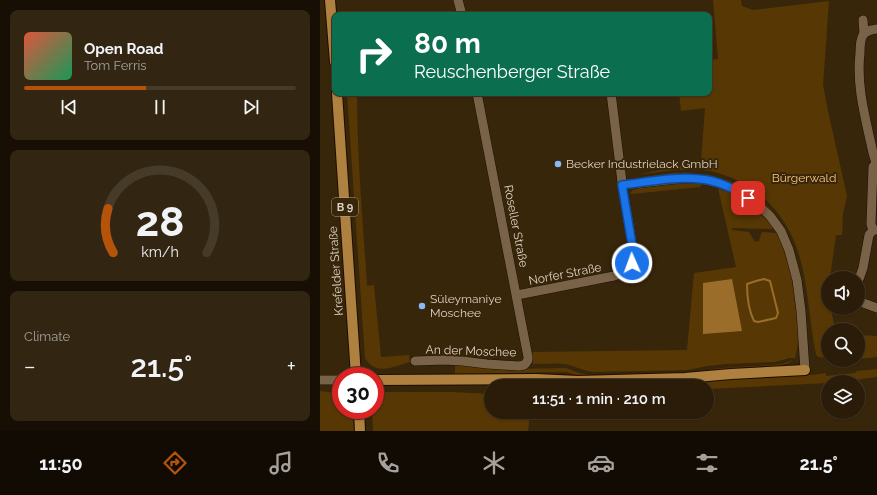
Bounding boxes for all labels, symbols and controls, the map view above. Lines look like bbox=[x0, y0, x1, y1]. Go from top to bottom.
text: 80 m bbox=[414, 27, 481, 60]
icon: right bbox=[348, 28, 400, 80]
text: Open Road bbox=[84, 40, 164, 58]
text: Tom Ferris bbox=[84, 58, 147, 73]
text: Reuschenberger Straße bbox=[414, 61, 610, 82]
icon: previous bbox=[58, 96, 80, 118]
icon: pause bbox=[149, 96, 171, 118]
icon: next bbox=[240, 96, 262, 118]
place label: Becker Industrielack GmbH bbox=[566, 157, 718, 171]
marker: Becker Industrielack GmbH bbox=[553, 159, 563, 169]
park label: Bürgerwald bbox=[772, 171, 836, 185]
pin bbox=[731, 181, 765, 215]
street label: Roseller Straße bbox=[501, 184, 531, 268]
icon: arrive bbox=[737, 187, 759, 209]
text: 28 bbox=[136, 197, 184, 246]
road number: B 9 bbox=[332, 198, 358, 216]
street label: Krefelder Straße bbox=[326, 226, 346, 316]
position arrow bbox=[611, 242, 653, 284]
text: km/h bbox=[141, 244, 179, 260]
street label: Norfer Straße bbox=[527, 260, 603, 288]
map controls bbox=[821, 271, 865, 419]
button: sound bbox=[821, 271, 865, 315]
place label: Süleymaniye Moschee bbox=[430, 292, 502, 320]
marker: Süleymaniye Moschee bbox=[417, 301, 427, 311]
button: search bbox=[821, 323, 865, 367]
text: Climate bbox=[24, 329, 70, 344]
street label: An der Moschee bbox=[425, 342, 517, 360]
text: 21.5° bbox=[130, 349, 192, 384]
text: − bbox=[24, 353, 36, 379]
text: + bbox=[287, 353, 296, 379]
speed limit sign: 30 bbox=[332, 367, 384, 419]
button: layers bbox=[821, 375, 865, 419]
text: 11:51 · 1 min · 210 m bbox=[532, 390, 666, 408]
icon: directions bbox=[161, 449, 189, 477]
icon: music bbox=[267, 449, 295, 477]
icon: phone bbox=[374, 449, 402, 477]
icon: climate bbox=[480, 449, 508, 477]
icon: car bbox=[587, 449, 615, 477]
icon: filters bbox=[693, 449, 721, 477]
text: 11:50 bbox=[39, 453, 82, 474]
text: 21.5° bbox=[800, 453, 838, 474]

